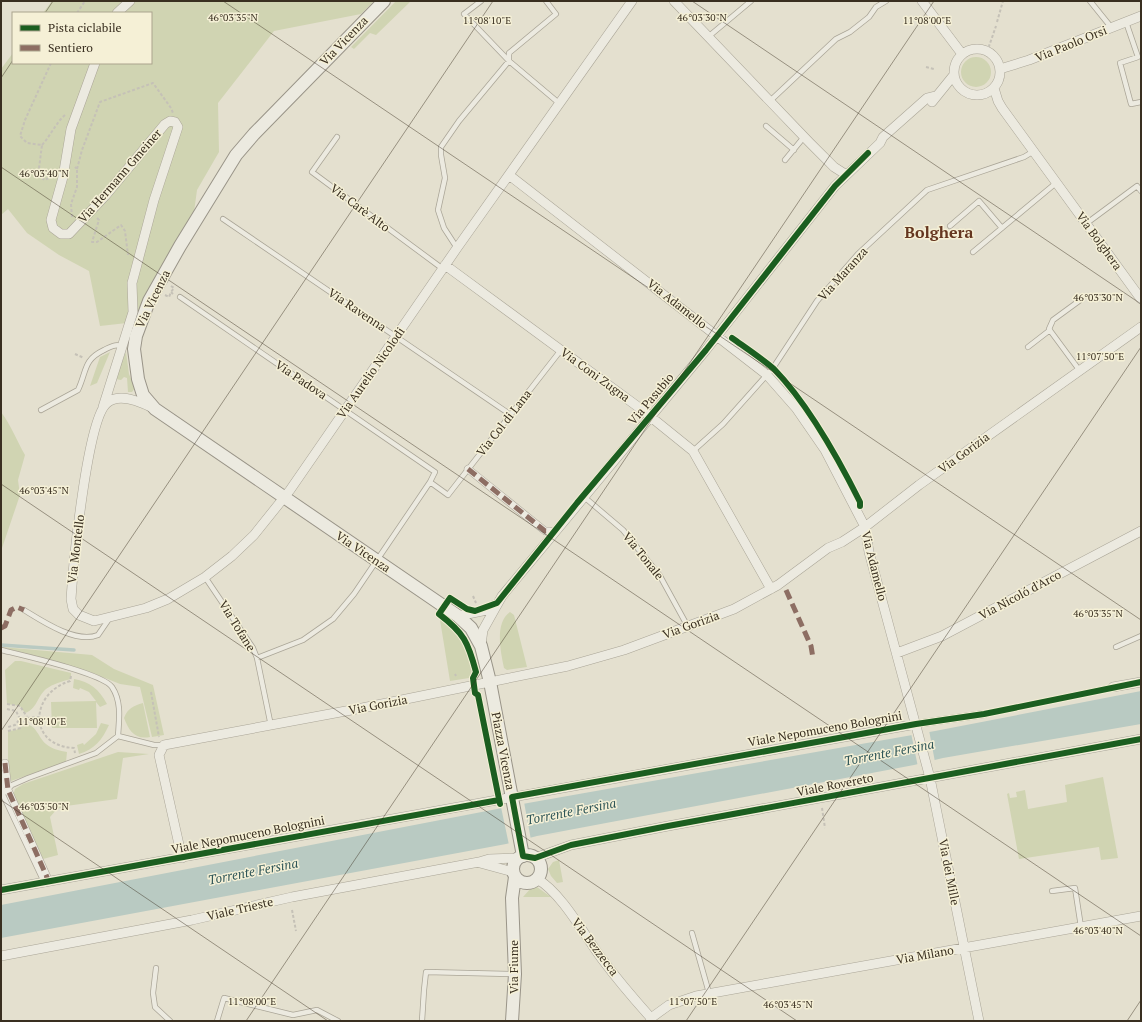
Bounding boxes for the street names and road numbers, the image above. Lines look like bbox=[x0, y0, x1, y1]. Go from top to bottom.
street label: Via Vicenza bbox=[316, 13, 371, 68]
street label: Via Paolo Orsi bbox=[1033, 22, 1109, 65]
street label: Via Hermann Gmeiner bbox=[75, 125, 165, 226]
street label: Via Carè Alto bbox=[328, 180, 393, 235]
street label: Via Bolghera bbox=[1073, 209, 1126, 273]
street label: Via Maranza bbox=[815, 244, 871, 304]
street label: Via Vicenza bbox=[132, 267, 173, 330]
street label: Via Adamello bbox=[644, 276, 710, 332]
street label: Via Ravenna bbox=[325, 285, 389, 334]
street label: Via Aurelio Nicolodi bbox=[333, 324, 408, 421]
street label: Via Coni Zugna bbox=[558, 344, 633, 405]
street label: Via Padova bbox=[273, 357, 330, 402]
street label: Via Pasubio bbox=[625, 370, 677, 428]
street label: Via Col di Lana bbox=[473, 386, 534, 459]
street label: Via Gorizia bbox=[935, 429, 992, 476]
street label: Via Montello bbox=[64, 513, 87, 584]
street label: Via Vicenza bbox=[333, 528, 393, 575]
street label: Via Tonale bbox=[620, 529, 667, 583]
street label: Via Adamello bbox=[859, 529, 891, 603]
street label: Via Nicoló d'Arco bbox=[976, 566, 1064, 623]
street label: Via Tofane bbox=[216, 597, 259, 654]
street label: Via Gorizia bbox=[660, 607, 721, 642]
street label: Via Gorizia bbox=[347, 691, 409, 718]
street label: Viale Nepomuceno Bolognini bbox=[747, 708, 903, 749]
street label: Piazza Vicenza bbox=[489, 711, 518, 791]
street label: Viale Rovereto bbox=[795, 770, 875, 799]
street label: Viale Nepomuceno Bolognini bbox=[170, 812, 326, 857]
street label: Via dei Mille bbox=[936, 837, 963, 906]
street label: Viale Trieste bbox=[205, 894, 274, 923]
street label: Via Bezzecca bbox=[569, 915, 622, 979]
street label: Via Fiume bbox=[506, 940, 521, 994]
street label: Via Milano bbox=[895, 942, 955, 967]

